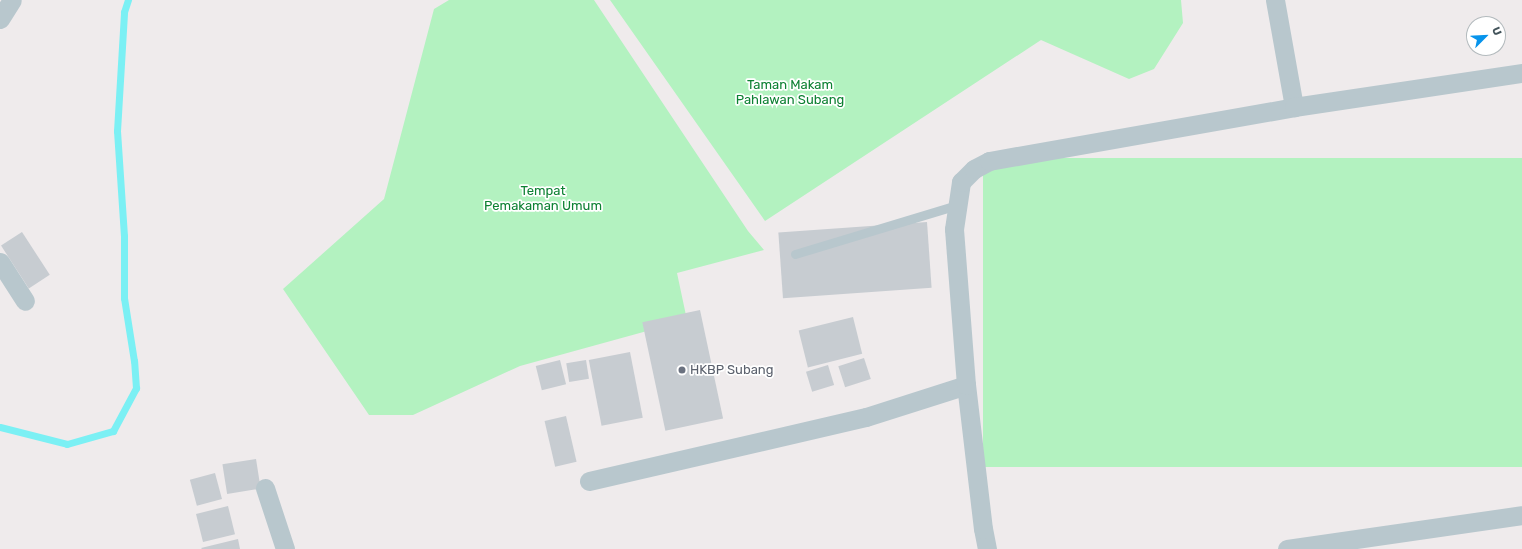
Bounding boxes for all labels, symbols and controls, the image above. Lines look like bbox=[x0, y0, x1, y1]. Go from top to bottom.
north arrow bbox=[1466, 16, 1506, 56]
text: U bbox=[1489, 25, 1504, 38]
park label: Taman Makam Pahlawan Subang bbox=[736, 78, 844, 109]
park label: Tempat Pemakaman Umum bbox=[484, 184, 602, 215]
place label: HKBP Subang bbox=[690, 362, 774, 378]
marker: HKBP Subang bbox=[677, 365, 687, 375]

